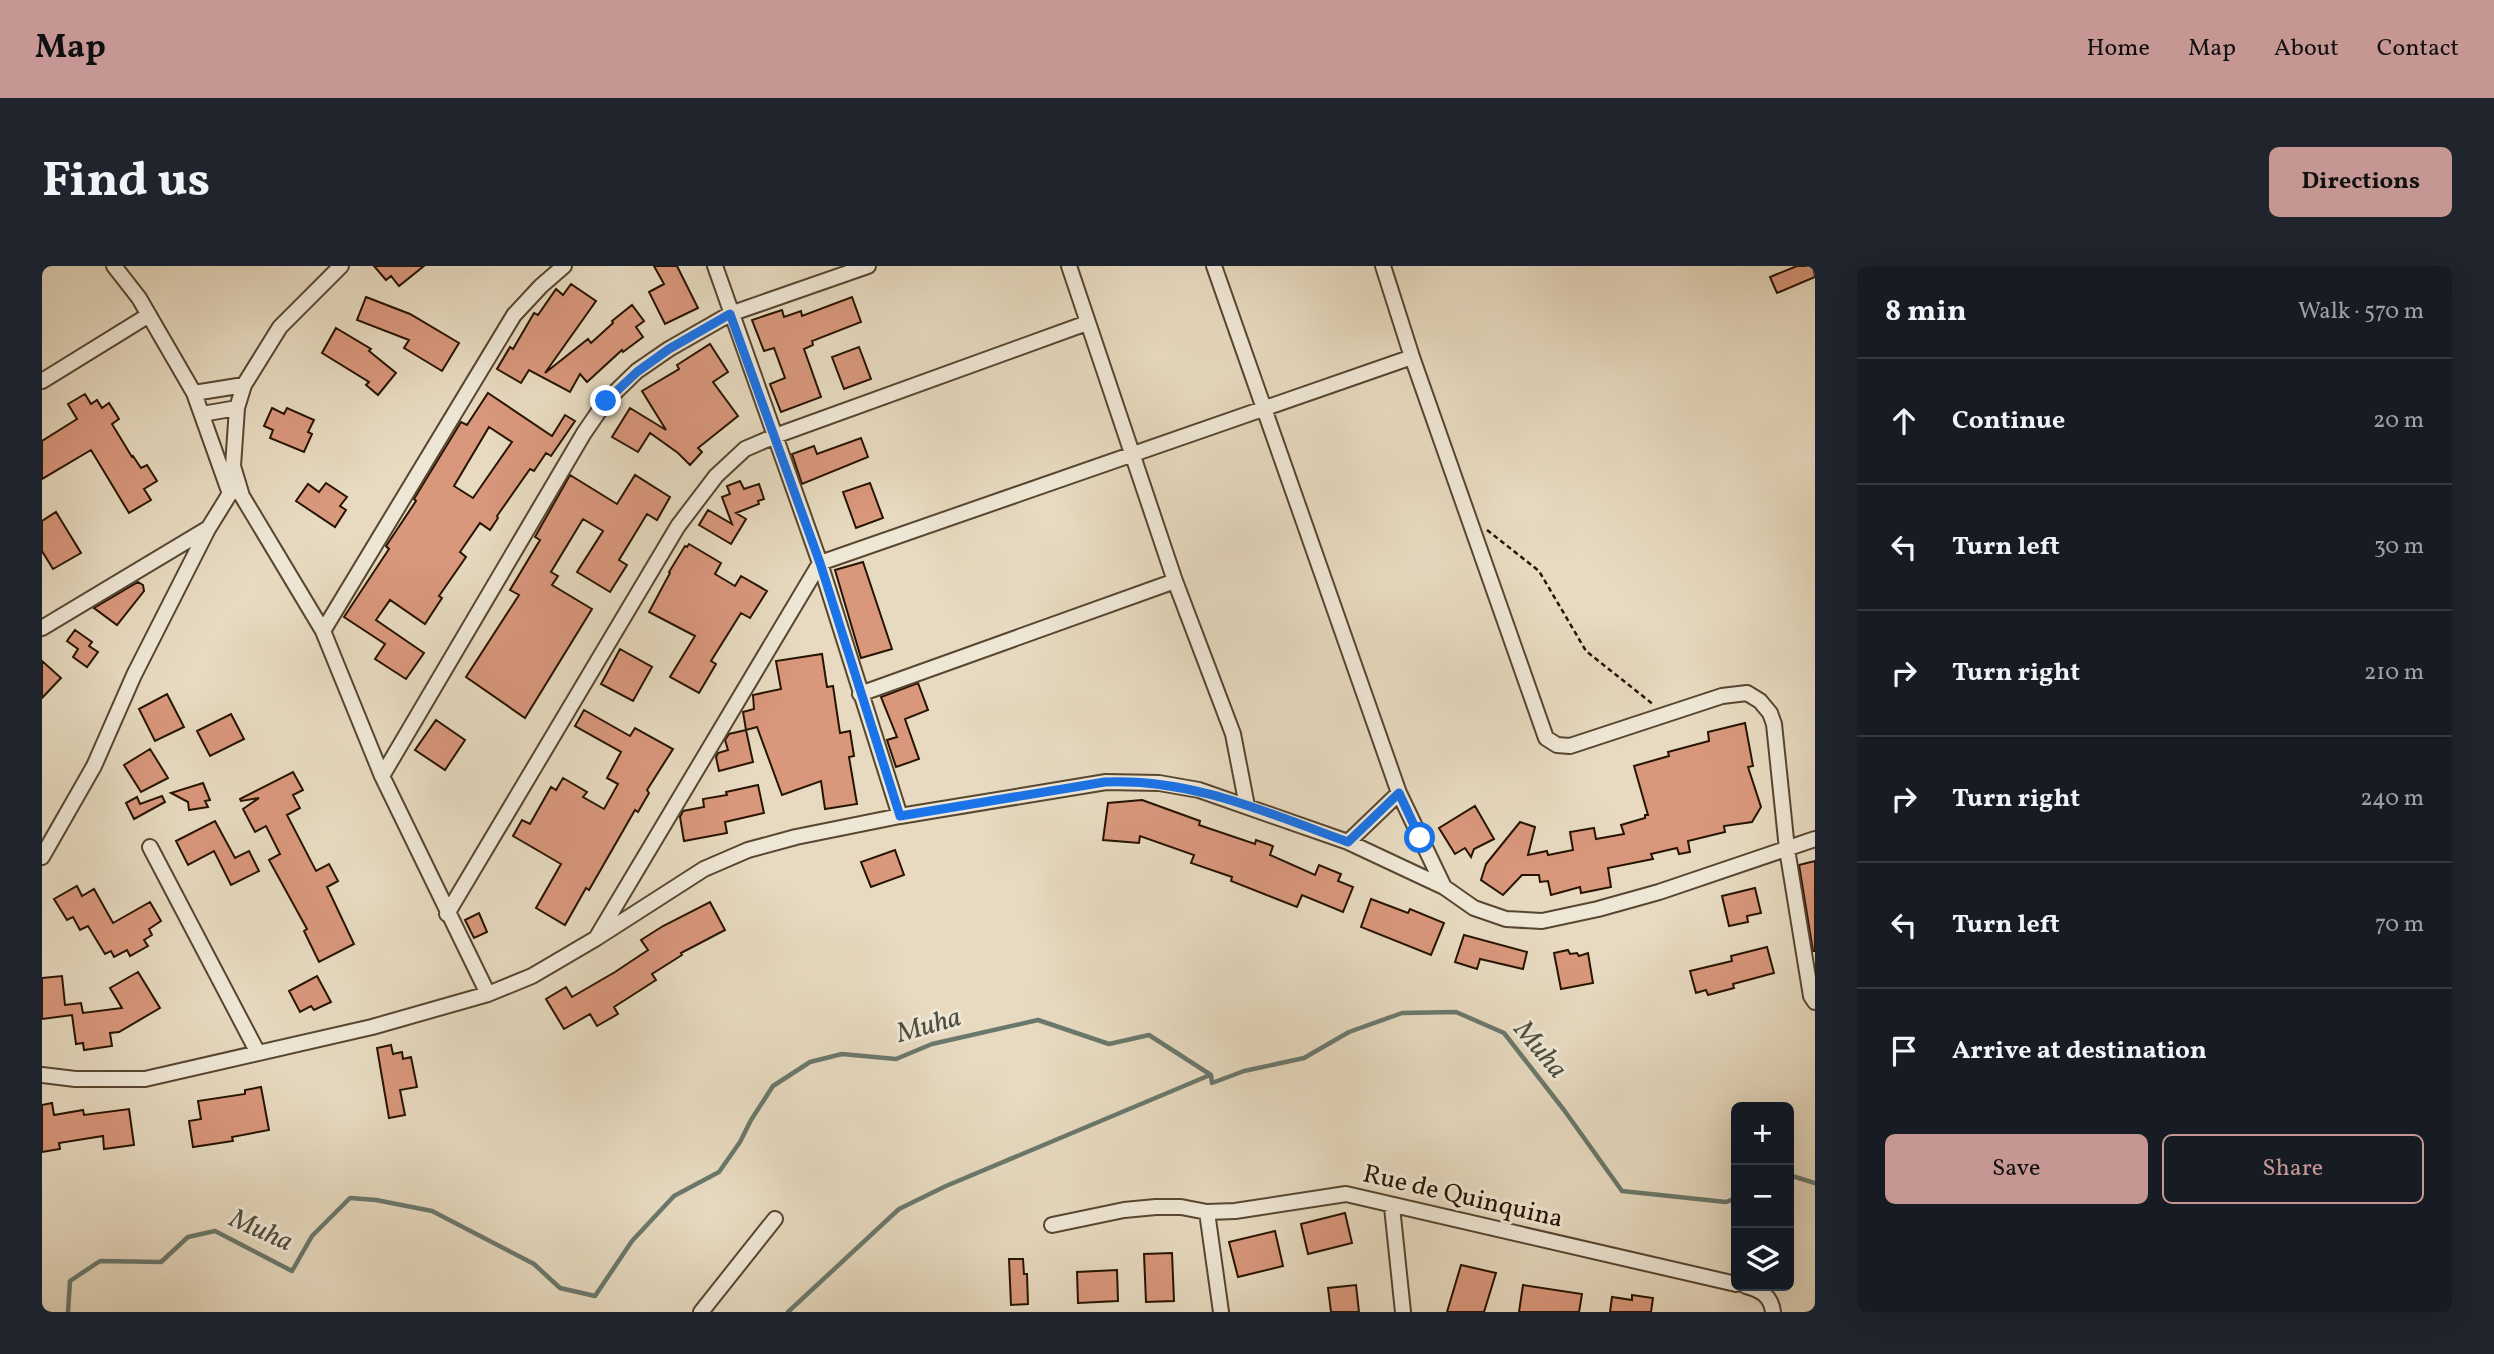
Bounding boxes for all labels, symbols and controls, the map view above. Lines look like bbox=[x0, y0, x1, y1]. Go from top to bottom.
text: Map bbox=[35, 26, 106, 72]
text: Home bbox=[2086, 32, 2150, 66]
text: Map bbox=[2188, 32, 2236, 66]
text: About bbox=[2274, 32, 2339, 66]
text: Contact bbox=[2377, 32, 2459, 66]
button: Directions bbox=[2269, 147, 2452, 217]
text: Find us bbox=[42, 148, 210, 217]
text: 8 min bbox=[1885, 291, 1967, 333]
text: Walk · 570 m bbox=[2298, 296, 2424, 328]
route end bbox=[590, 385, 621, 416]
icon: ahead bbox=[1885, 402, 1923, 440]
text: Continue bbox=[1952, 403, 2065, 439]
text: 20 m bbox=[2373, 405, 2424, 437]
icon: left bbox=[1885, 528, 1923, 566]
text: Turn left bbox=[1952, 529, 2060, 565]
text: 30 m bbox=[2374, 531, 2424, 563]
icon: right bbox=[1885, 654, 1923, 692]
text: Turn right bbox=[1952, 655, 2080, 691]
text: 210 m bbox=[2364, 657, 2424, 689]
icon: right bbox=[1885, 780, 1923, 818]
text: Turn right bbox=[1952, 781, 2080, 817]
text: 240 m bbox=[2360, 783, 2424, 815]
route start bbox=[1404, 822, 1435, 853]
icon: left bbox=[1885, 906, 1923, 944]
text: Turn left bbox=[1952, 907, 2060, 943]
text: 70 m bbox=[2375, 909, 2424, 941]
water label: Muha bbox=[891, 998, 966, 1054]
water label: Muha bbox=[1503, 1012, 1576, 1088]
icon: arrive bbox=[1885, 1032, 1923, 1070]
text: Arrive at destination bbox=[1952, 1033, 2207, 1069]
map controls bbox=[1731, 1102, 1794, 1291]
button: + bbox=[1731, 1102, 1794, 1165]
button: Save bbox=[1885, 1134, 2148, 1204]
button: Share bbox=[2162, 1134, 2424, 1204]
street label: Rue de Quinquina bbox=[1359, 1156, 1567, 1238]
button: − bbox=[1731, 1165, 1794, 1228]
water label: Muha bbox=[222, 1199, 299, 1262]
button: layers bbox=[1731, 1228, 1794, 1291]

